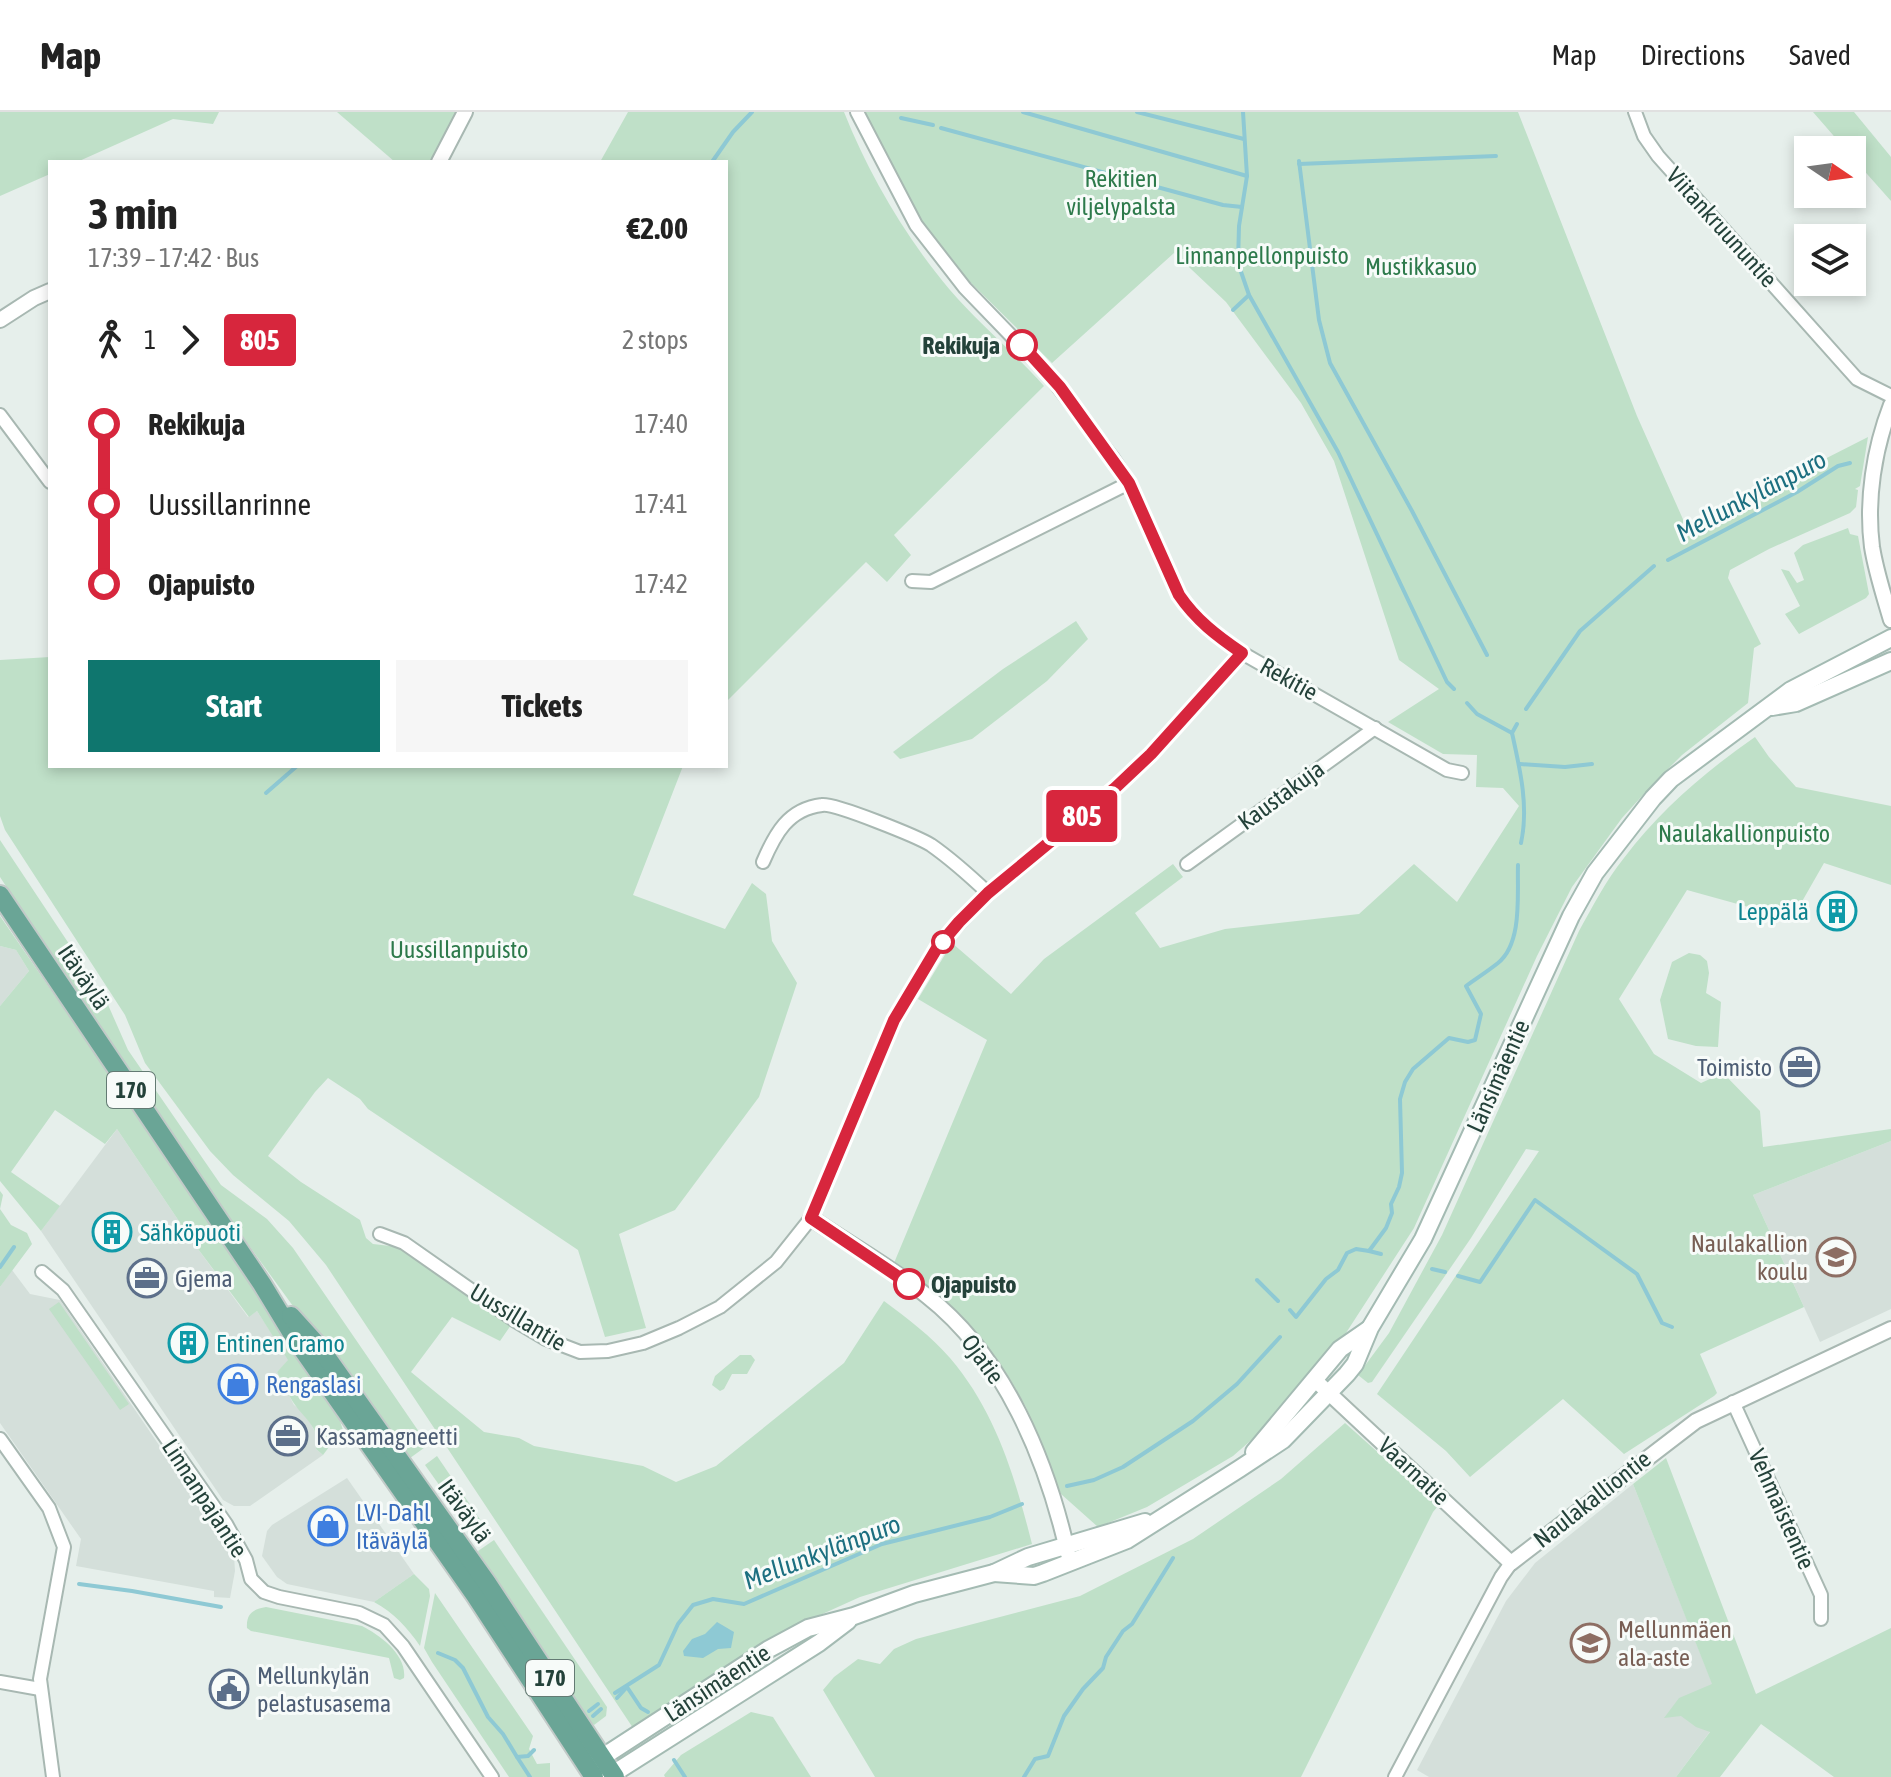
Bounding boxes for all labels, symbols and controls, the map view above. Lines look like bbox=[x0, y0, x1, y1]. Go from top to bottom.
text: Map bbox=[40, 34, 101, 77]
text: Map bbox=[1552, 39, 1597, 71]
text: Directions bbox=[1641, 39, 1745, 71]
text: Saved bbox=[1789, 39, 1851, 71]
north arrow bbox=[1794, 136, 1866, 208]
map controls bbox=[1794, 136, 1866, 296]
street label: Viitankruununtie bbox=[1661, 162, 1783, 292]
park label: Rekitien viljelypalsta bbox=[1066, 165, 1176, 220]
text: 3 min bbox=[88, 188, 178, 238]
text: €2.00 bbox=[627, 211, 688, 245]
button: layers bbox=[1794, 224, 1866, 296]
park label: Linnanpellonpuisto bbox=[1175, 242, 1349, 269]
text: 17:39 – 17:42 · Bus bbox=[88, 243, 259, 273]
park label: Mustikkasuo bbox=[1365, 253, 1477, 280]
icon: walk bbox=[88, 318, 132, 362]
icon: forward bbox=[168, 318, 212, 362]
text: 805 bbox=[240, 324, 280, 356]
text: 1 bbox=[144, 325, 156, 355]
text: 2 stops bbox=[622, 325, 688, 355]
marker: Rekikuja bbox=[1007, 330, 1037, 360]
place label: Rekikuja bbox=[922, 332, 1000, 359]
text: Rekikuja bbox=[148, 407, 245, 441]
text: 17:40 bbox=[634, 409, 688, 439]
water label: Mellunkylänpuro bbox=[1671, 444, 1831, 548]
text: Uussillanrinne bbox=[148, 487, 311, 521]
text: 17:41 bbox=[634, 489, 688, 519]
text: Ojapuisto bbox=[148, 567, 255, 601]
text: 17:42 bbox=[634, 569, 688, 599]
street label: Rekitie bbox=[1256, 652, 1322, 706]
button: Start bbox=[88, 660, 380, 752]
button: Tickets bbox=[396, 660, 688, 752]
street label: Kaustakuja bbox=[1233, 755, 1329, 835]
line badge: 805 bbox=[1036, 790, 1128, 842]
text: 805 bbox=[1062, 800, 1102, 832]
park label: Naulakallionpuisto bbox=[1658, 820, 1830, 847]
building icon: Leppälä bbox=[1816, 890, 1858, 932]
place label: Leppälä bbox=[1737, 898, 1809, 925]
unlabelled marker bbox=[932, 931, 954, 953]
park label: Uussillanpuisto bbox=[390, 936, 528, 963]
street label: Itäväylä bbox=[53, 939, 115, 1015]
street label: Länsimäentie bbox=[1461, 1016, 1535, 1136]
office icon: Toimisto bbox=[1779, 1046, 1821, 1088]
place label: Toimisto bbox=[1697, 1054, 1772, 1081]
road number: 170 bbox=[107, 1072, 155, 1108]
building icon: Sähköpuoti bbox=[91, 1211, 133, 1253]
place label: Sähköpuoti bbox=[140, 1219, 241, 1246]
place label: Naulakallion koulu bbox=[1691, 1230, 1808, 1285]
school or university icon: Naulakallion koulu bbox=[1815, 1236, 1857, 1278]
office icon: Gjema bbox=[126, 1257, 168, 1299]
place label: Gjema bbox=[175, 1265, 233, 1292]
marker: Ojapuisto bbox=[894, 1269, 924, 1299]
place label: Ojapuisto bbox=[931, 1271, 1017, 1298]
street label: Uussillantie bbox=[465, 1278, 571, 1356]
building icon: Entinen Cramo bbox=[167, 1322, 209, 1364]
street label: Ojatie bbox=[956, 1329, 1010, 1389]
place label: Entinen Cramo bbox=[216, 1330, 345, 1357]
shop icon: Rengaslasi bbox=[217, 1363, 259, 1405]
place label: Rengaslasi bbox=[266, 1371, 362, 1398]
office icon: Kassamagneetti bbox=[267, 1415, 309, 1457]
place label: Kassamagneetti bbox=[316, 1423, 458, 1450]
street label: Vaarnatie bbox=[1373, 1432, 1455, 1510]
street label: Linnanpajantie bbox=[157, 1434, 253, 1562]
street label: Naulakalliontie bbox=[1528, 1445, 1656, 1553]
street label: Vehmaistentie bbox=[1744, 1445, 1820, 1573]
street label: Itäväylä bbox=[433, 1474, 497, 1548]
place label: LVI-Dahl Itäväylä bbox=[356, 1499, 431, 1554]
shop icon: LVI-Dahl Itäväylä bbox=[307, 1505, 349, 1547]
water label: Mellunkylänpuro bbox=[739, 1508, 905, 1596]
place label: Mellunmäen ala-aste bbox=[1618, 1616, 1732, 1671]
school or university icon: Mellunmäen ala-aste bbox=[1569, 1622, 1611, 1664]
street label: Länsimäentie bbox=[659, 1639, 775, 1727]
road number: 170 bbox=[526, 1660, 574, 1696]
place label: Mellunkylän pelastusasema bbox=[257, 1662, 391, 1717]
public building icon: Mellunkylän pelastusasema bbox=[208, 1668, 250, 1710]

